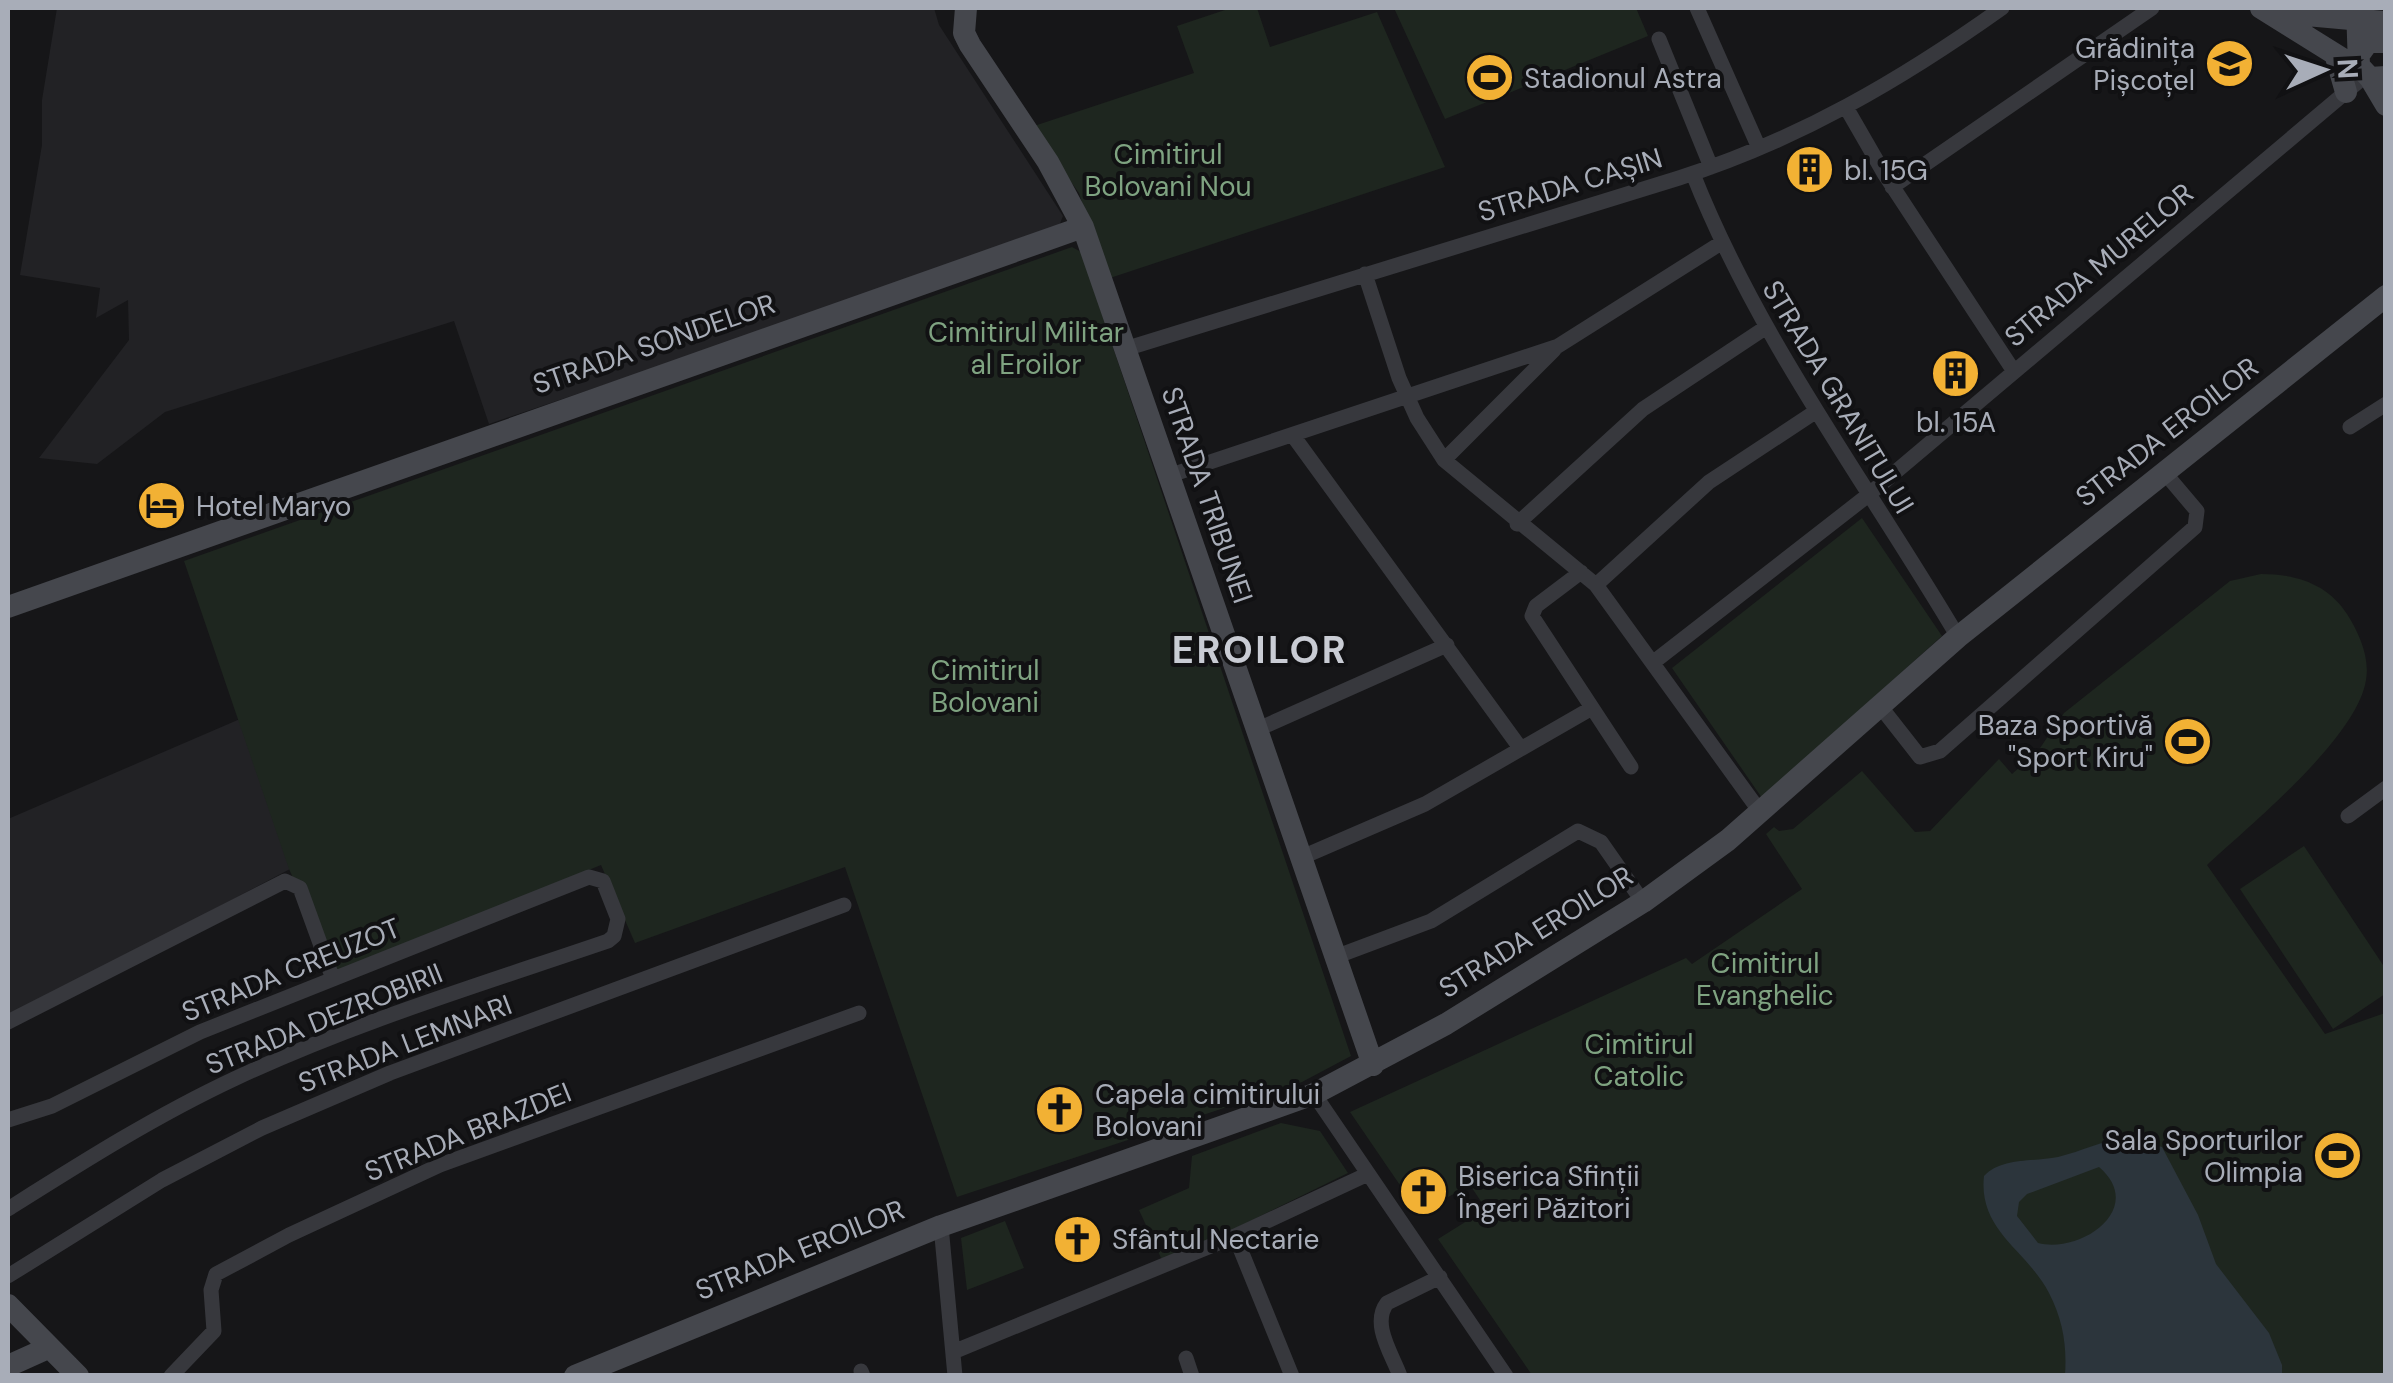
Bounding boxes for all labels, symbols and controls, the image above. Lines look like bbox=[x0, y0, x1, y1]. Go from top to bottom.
north arrow bbox=[2273, 20, 2373, 120]
place label: Grădinița Pișcoțel bbox=[2075, 30, 2195, 99]
school or university icon: Grădinița Pișcoțel bbox=[2204, 38, 2256, 90]
sports icon: Stadionul Astra bbox=[1463, 52, 1515, 104]
text: N bbox=[2328, 58, 2366, 80]
place label: Stadionul Astra bbox=[1524, 60, 1722, 97]
park label: Cimitirul Bolovani Nou bbox=[1084, 136, 1252, 205]
street label: STRADA CAȘIN bbox=[1473, 139, 1667, 231]
building icon: bl. 15G bbox=[1783, 144, 1835, 196]
place label: bl. 15G bbox=[1844, 152, 1928, 189]
street label: STRADA MURELOR bbox=[1997, 175, 2201, 355]
street label: STRADA GRANITULUI bbox=[1754, 274, 1922, 520]
street label: STRADA SONDELOR bbox=[528, 285, 780, 403]
park label: Cimitirul Militar al Eroilor bbox=[928, 314, 1124, 383]
building icon: bl. 15A bbox=[1930, 348, 1982, 400]
street label: STRADA EROILOR bbox=[2068, 349, 2266, 515]
street label: STRADA TRIBUNEI bbox=[1153, 382, 1261, 608]
place label: bl. 15A bbox=[1916, 404, 1996, 441]
hotel icon: Hotel Maryo bbox=[135, 480, 187, 532]
place label: Hotel Maryo bbox=[196, 488, 351, 525]
district label: EROILOR bbox=[1172, 625, 1348, 675]
park label: Cimitirul Bolovani bbox=[931, 652, 1039, 721]
place label: Baza Sportivă "Sport Kiru" bbox=[1978, 707, 2153, 776]
sports icon: Baza Sportivă "Sport Kiru" bbox=[2162, 715, 2214, 767]
street label: STRADA EROILOR bbox=[1432, 857, 1640, 1007]
street label: STRADA CREUZOT bbox=[176, 909, 406, 1031]
park label: Cimitirul Evanghelic bbox=[1696, 945, 1834, 1014]
street label: STRADA DEZROBIRII bbox=[200, 955, 448, 1083]
street label: STRADA LEMNARI bbox=[293, 986, 517, 1102]
park label: Cimitirul Catolic bbox=[1585, 1026, 1693, 1095]
street label: STRADA BRAZDEI bbox=[359, 1074, 577, 1190]
place label: Capela cimitirului Bolovani bbox=[1095, 1076, 1320, 1145]
church icon: Capela cimitirului Bolovani bbox=[1034, 1084, 1086, 1136]
place label: Sala Sporturilor Olimpia bbox=[2105, 1122, 2303, 1191]
sports icon: Sala Sporturilor Olimpia bbox=[2312, 1130, 2364, 1182]
place label: Biserica Sfinții Îngeri Păzitori bbox=[1457, 1158, 1640, 1227]
church icon: Biserica Sfinții Îngeri Păzitori bbox=[1397, 1166, 1449, 1218]
street label: STRADA EROILOR bbox=[690, 1191, 910, 1309]
church icon: Sfântul Nectarie bbox=[1051, 1213, 1103, 1265]
place label: Sfântul Nectarie bbox=[1112, 1221, 1319, 1258]

